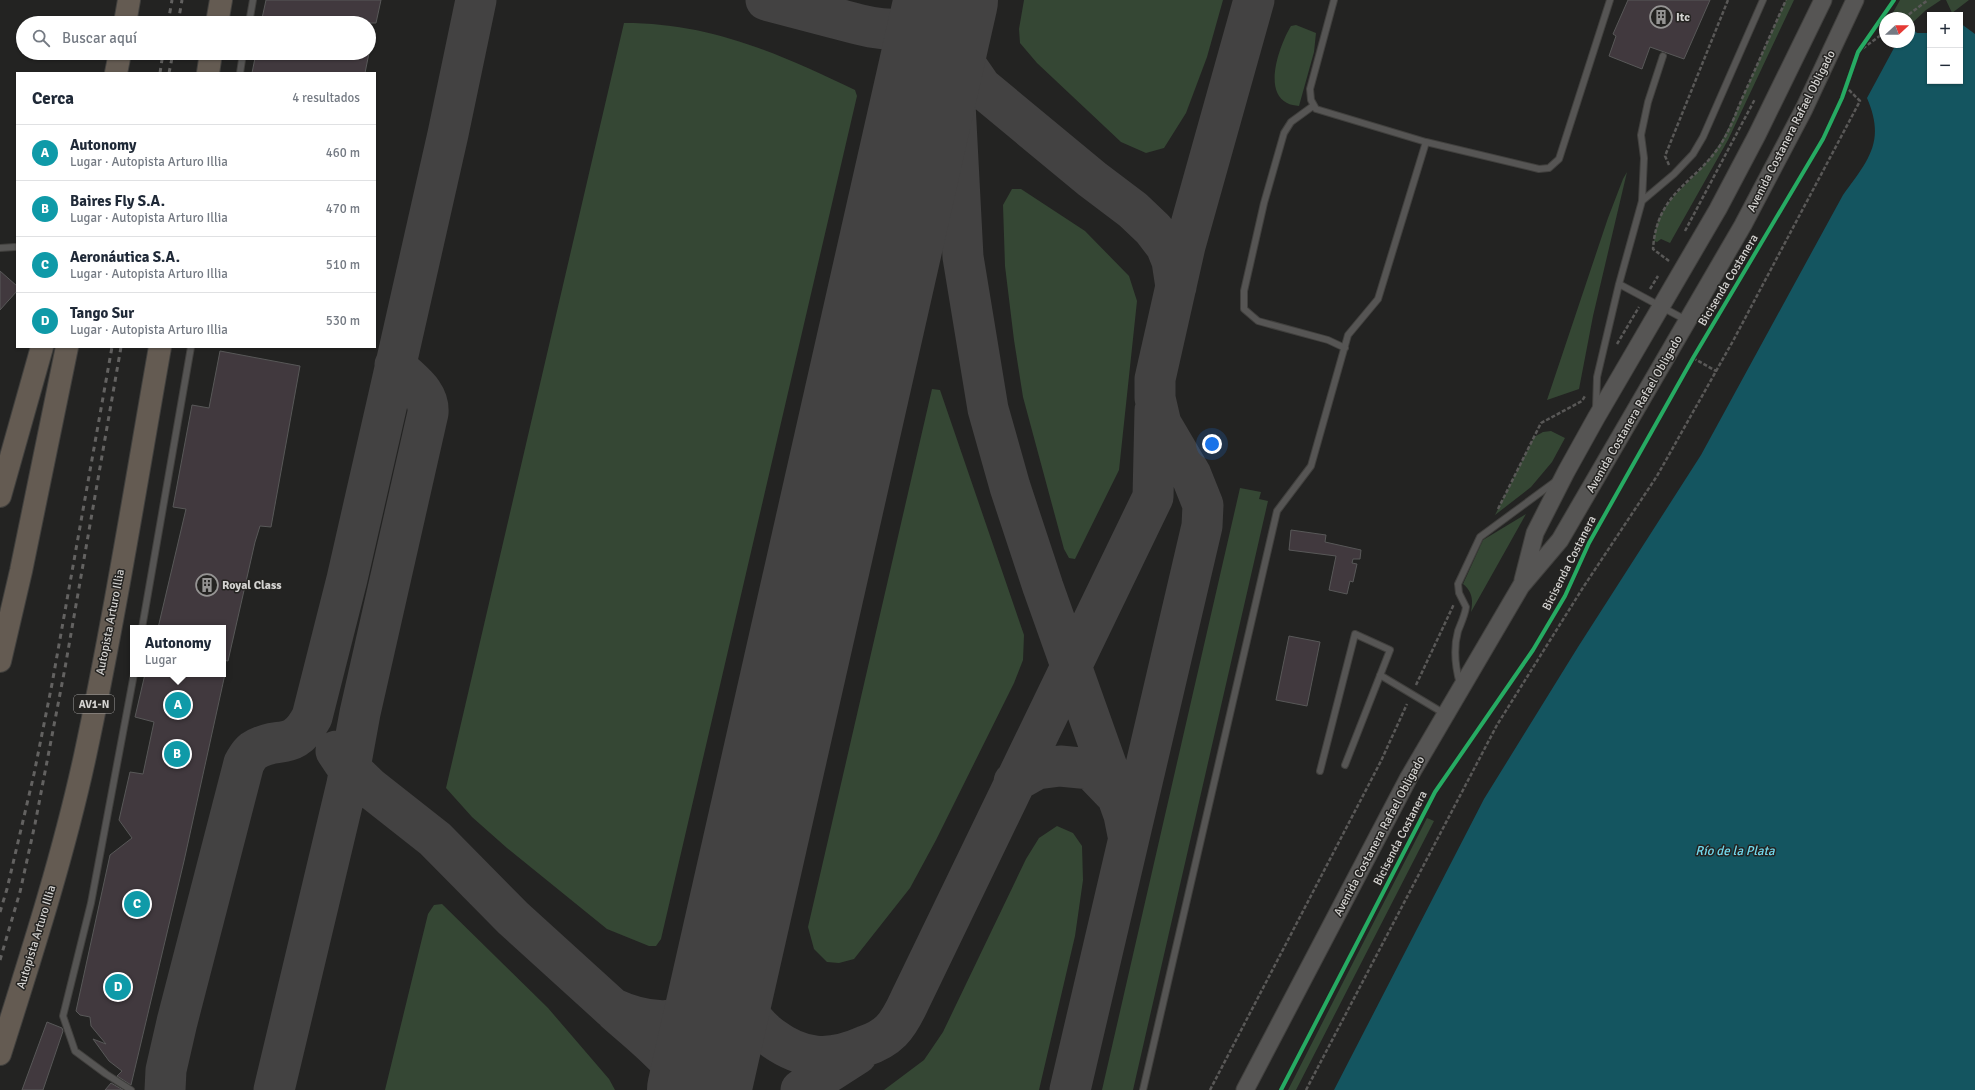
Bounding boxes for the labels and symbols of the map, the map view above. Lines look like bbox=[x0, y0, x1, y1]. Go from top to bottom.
building icon: Itc bbox=[1648, 4, 1674, 30]
place label: Itc bbox=[1676, 10, 1690, 25]
north arrow bbox=[1879, 12, 1915, 48]
street label: Avenida Costanera Rafael Obligado bbox=[1744, 48, 1839, 214]
street label: Bicisenda Costanera bbox=[1695, 232, 1762, 329]
street label: Avenida Costanera Rafael Obligado bbox=[1583, 333, 1686, 496]
your location bbox=[1202, 434, 1222, 454]
street label: Bicisenda Costanera bbox=[1539, 513, 1600, 613]
street label: Autopista Arturo Illia bbox=[93, 568, 128, 676]
building icon: Royal Class bbox=[194, 572, 220, 598]
place label: Royal Class bbox=[222, 578, 282, 593]
pin: A bbox=[165, 690, 191, 720]
road number: AV1-N bbox=[74, 695, 114, 713]
pin: B bbox=[164, 739, 190, 769]
street label: Avenida Costanera Rafael Obligado bbox=[1331, 754, 1428, 919]
street label: Bicisenda Costanera bbox=[1370, 788, 1431, 888]
water label: Río de la Plata bbox=[1695, 843, 1775, 859]
street label: Autopista Arturo Illia bbox=[14, 884, 59, 991]
pin: C bbox=[124, 889, 150, 919]
pin: D bbox=[105, 972, 131, 1002]

